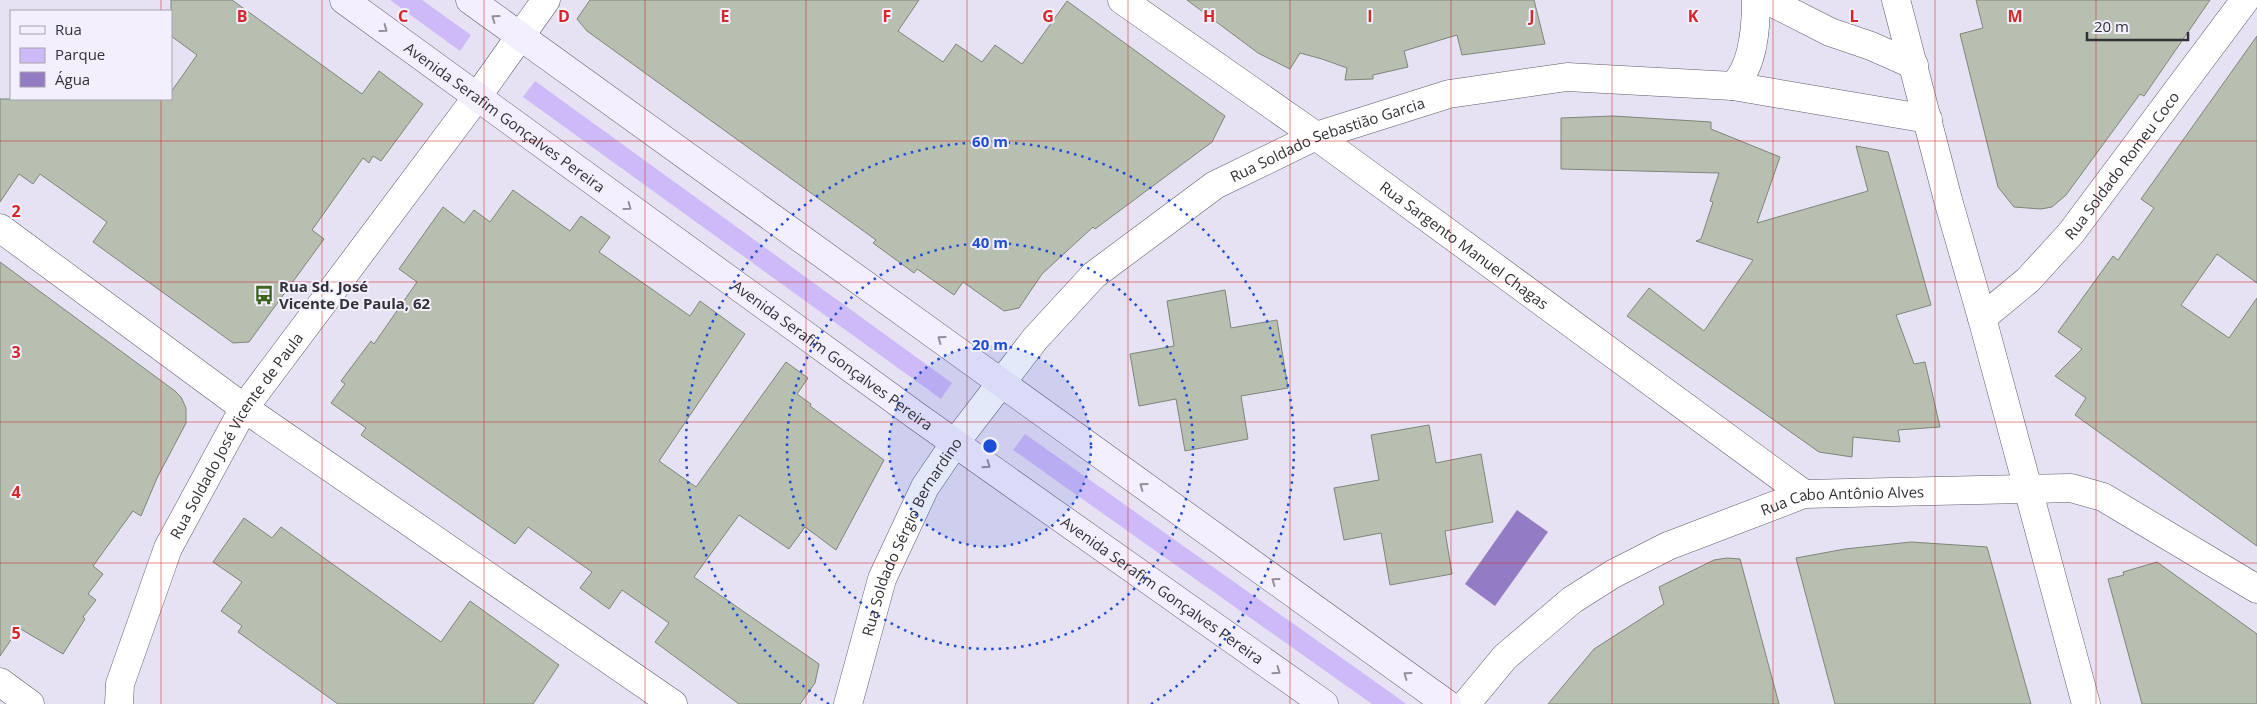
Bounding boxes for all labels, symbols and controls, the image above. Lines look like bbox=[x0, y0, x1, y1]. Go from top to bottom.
text: B bbox=[237, 5, 247, 27]
text: C bbox=[398, 5, 408, 27]
text: D bbox=[558, 5, 570, 27]
text: E bbox=[721, 5, 730, 27]
text: F bbox=[883, 5, 891, 27]
text: G bbox=[1042, 5, 1054, 27]
text: H bbox=[1203, 5, 1215, 27]
text: I bbox=[1367, 5, 1373, 27]
text: J bbox=[1527, 5, 1535, 27]
text: K bbox=[1688, 5, 1699, 27]
text: L bbox=[1849, 5, 1859, 27]
text: M bbox=[2007, 5, 2023, 27]
legend bbox=[10, 10, 172, 100]
scale bar bbox=[2087, 10, 2188, 42]
one-way arrow bbox=[491, 15, 501, 24]
text: 20 m bbox=[2094, 16, 2129, 36]
text: Rua bbox=[55, 19, 82, 39]
one-way arrow bbox=[378, 23, 387, 32]
street label: Avenida Serafim Gonçalves Pereira bbox=[401, 37, 609, 197]
text: Parque bbox=[55, 44, 105, 64]
text: Água bbox=[55, 69, 90, 89]
street label: Rua Soldado Romeu Coco bbox=[2060, 87, 2183, 244]
street label: Rua Soldado Sebastião Garcia bbox=[1226, 92, 1427, 186]
text: 60 m bbox=[972, 131, 1008, 151]
street label: Rua Sargento Manuel Chagas bbox=[1376, 176, 1553, 313]
text: 2 bbox=[11, 200, 21, 222]
one-way arrow bbox=[622, 201, 631, 209]
text: 40 m bbox=[972, 232, 1008, 252]
street label: Avenida Serafim Gonçalves Pereira bbox=[728, 275, 937, 435]
place label: Rua Sd. José Vicente De Paula, 62 bbox=[279, 276, 431, 313]
bus stop icon: Rua Sd. José Vicente De Paula, 62 bbox=[253, 284, 275, 306]
street label: Rua Soldado José Vicente de Paula bbox=[165, 328, 307, 542]
text: 20 m bbox=[972, 334, 1008, 354]
one-way arrow bbox=[937, 336, 947, 345]
text: 3 bbox=[11, 341, 21, 363]
street label: Rua Soldado Sérgio Bernardino bbox=[857, 433, 966, 638]
centre of rings bbox=[981, 437, 999, 455]
one-way arrow bbox=[981, 460, 990, 468]
text: 4 bbox=[11, 481, 21, 503]
street label: Rua Cabo Antônio Alves bbox=[1758, 481, 1924, 520]
one-way arrow bbox=[1139, 483, 1149, 492]
street label: Avenida Serafim Gonçalves Pereira bbox=[1057, 511, 1268, 668]
one-way arrow bbox=[1271, 578, 1281, 587]
text: 5 bbox=[11, 622, 21, 644]
one-way arrow bbox=[1271, 665, 1281, 674]
one-way arrow bbox=[1404, 673, 1413, 681]

